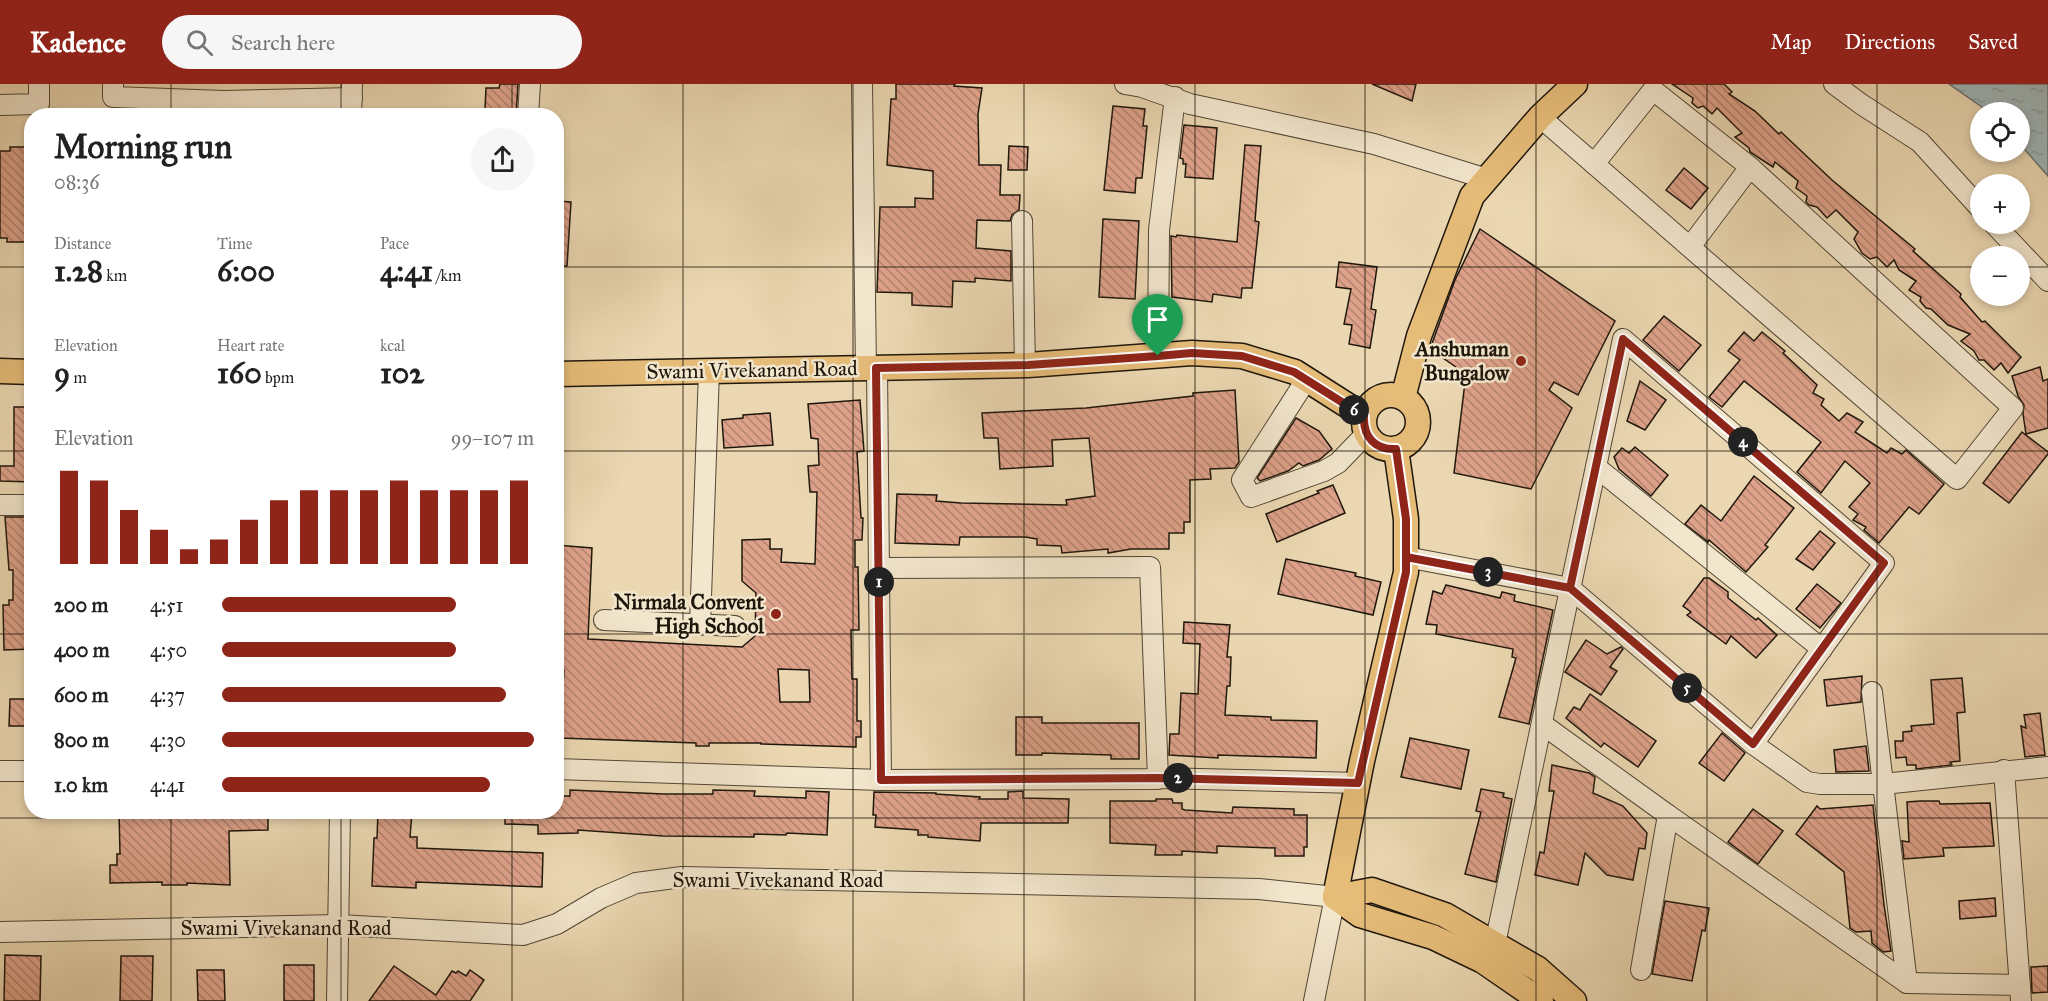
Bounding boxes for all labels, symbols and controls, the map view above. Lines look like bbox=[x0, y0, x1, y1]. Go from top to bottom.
search box bbox=[162, 15, 582, 69]
text: Kadence bbox=[30, 25, 126, 60]
icon: search bbox=[183, 26, 216, 59]
text: Search here bbox=[231, 29, 335, 56]
text: Map bbox=[1771, 29, 1812, 55]
text: Directions bbox=[1845, 29, 1935, 55]
text: Saved bbox=[1968, 29, 2018, 55]
map controls bbox=[1970, 102, 2030, 306]
button: locate bbox=[1970, 102, 2030, 162]
text: Morning run bbox=[54, 127, 232, 167]
button: share bbox=[471, 128, 534, 191]
text: 08:36 bbox=[54, 170, 100, 194]
button: + bbox=[1970, 174, 2030, 234]
text: Distance bbox=[54, 234, 111, 253]
text: Time bbox=[217, 234, 252, 253]
text: Pace bbox=[380, 234, 409, 253]
button: − bbox=[1970, 246, 2030, 306]
text: 1.28 bbox=[54, 253, 103, 289]
text: 6:00 bbox=[217, 253, 275, 289]
text: 4:41 bbox=[380, 253, 433, 289]
text: km bbox=[103, 266, 127, 285]
text: /km bbox=[433, 266, 461, 285]
pin bbox=[1132, 294, 1183, 356]
icon: arrive bbox=[1141, 303, 1174, 336]
text: Elevation bbox=[54, 336, 118, 355]
text: Heart rate bbox=[217, 336, 284, 355]
text: kcal bbox=[380, 336, 405, 355]
place label: Anshuman Bungalow bbox=[1413, 336, 1510, 386]
marker: Anshuman Bungalow bbox=[1514, 354, 1528, 368]
text: 9 bbox=[54, 355, 70, 391]
text: 160 bbox=[217, 355, 262, 391]
text: 102 bbox=[380, 355, 424, 391]
street label: Swami Vivekanand Road bbox=[646, 355, 858, 385]
text: m bbox=[70, 368, 87, 387]
text: bpm bbox=[262, 368, 294, 387]
pin: 6 bbox=[1339, 395, 1369, 425]
text: 6 bbox=[1350, 400, 1358, 419]
text: Elevation bbox=[54, 426, 133, 450]
text: 99–107 m bbox=[451, 426, 534, 450]
pin: 4 bbox=[1728, 427, 1758, 457]
text: 4 bbox=[1739, 432, 1747, 451]
pin: 3 bbox=[1473, 557, 1503, 587]
text: 3 bbox=[1485, 562, 1491, 581]
pin: 1 bbox=[864, 567, 894, 597]
text: 1 bbox=[876, 572, 882, 591]
place label: Nirmala Convent High School bbox=[614, 589, 765, 639]
text: 200 m bbox=[54, 593, 108, 617]
text: 4:51 bbox=[150, 593, 183, 617]
marker: Nirmala Convent High School bbox=[769, 607, 783, 621]
text: 400 m bbox=[54, 638, 110, 662]
text: 4:50 bbox=[150, 638, 187, 662]
pin: 5 bbox=[1672, 673, 1702, 703]
text: 5 bbox=[1683, 678, 1691, 697]
text: 600 m bbox=[54, 683, 109, 707]
text: 4:37 bbox=[150, 683, 185, 707]
text: 800 m bbox=[54, 728, 109, 752]
text: 4:30 bbox=[150, 728, 186, 752]
pin: 2 bbox=[1163, 763, 1193, 793]
text: 2 bbox=[1174, 768, 1182, 787]
text: 1.0 km bbox=[54, 773, 108, 797]
text: 4:41 bbox=[150, 773, 185, 797]
street label: Swami Vivekanand Road bbox=[672, 867, 884, 893]
street label: Swami Vivekanand Road bbox=[180, 915, 392, 941]

